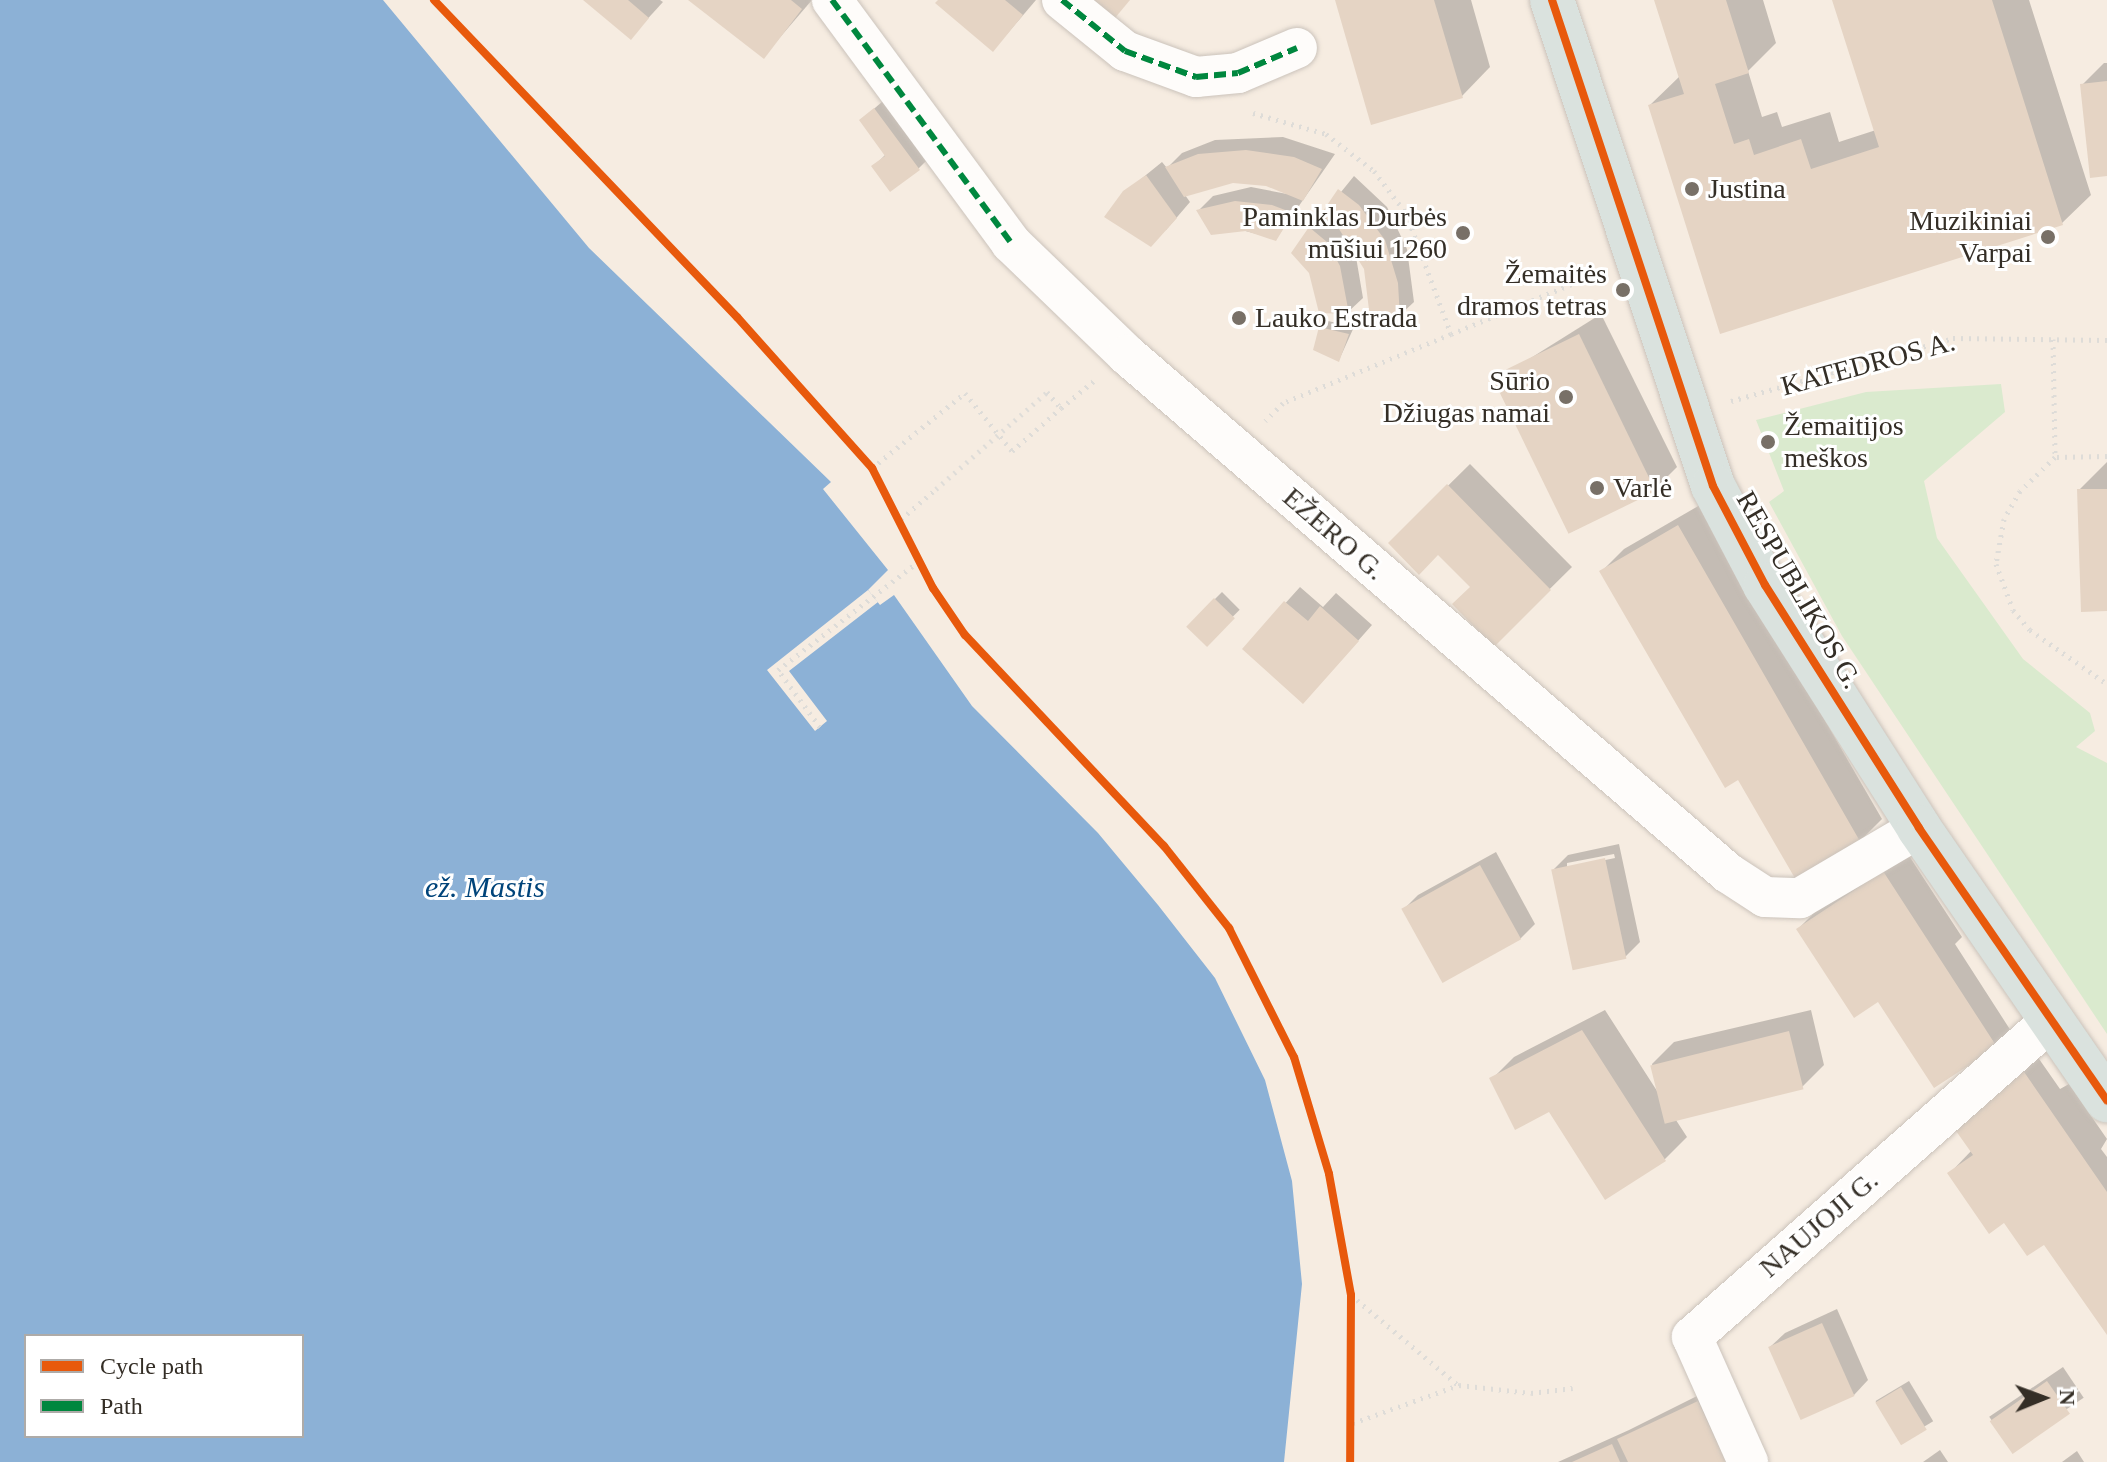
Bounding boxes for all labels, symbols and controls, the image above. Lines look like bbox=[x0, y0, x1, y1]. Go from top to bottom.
place label: Justina bbox=[1708, 172, 1786, 206]
marker: Justina bbox=[1683, 180, 1701, 198]
place label: Paminklas Durbės mūšiui 1260 bbox=[1242, 200, 1447, 266]
place label: Muzikiniai Varpai bbox=[1909, 204, 2032, 270]
marker: Paminklas Durbės mūšiui 1260 bbox=[1454, 224, 1472, 242]
marker: Muzikiniai Varpai bbox=[2039, 228, 2057, 246]
place label: Žemaitės dramos tetras bbox=[1457, 257, 1607, 323]
marker: Žemaitės dramos tetras bbox=[1614, 281, 1632, 299]
place label: Lauko Estrada bbox=[1255, 301, 1417, 335]
marker: Lauko Estrada bbox=[1230, 309, 1248, 327]
street label: KATEDROS A. bbox=[1776, 324, 1960, 404]
place label: Sūrio Džiugas namai bbox=[1383, 364, 1550, 430]
marker: Sūrio Džiugas namai bbox=[1557, 388, 1575, 406]
place label: Žemaitijos meškos bbox=[1784, 409, 1904, 475]
marker: Žemaitijos meškos bbox=[1759, 433, 1777, 451]
place label: Varlė bbox=[1613, 471, 1672, 505]
marker: Varlė bbox=[1588, 479, 1606, 497]
street label: EŽERO G. bbox=[1276, 481, 1392, 587]
street label: RESPUBLIKOS G. bbox=[1729, 485, 1869, 695]
water label: ež. Mastis bbox=[425, 869, 545, 905]
street label: NAUJOJI G. bbox=[1753, 1163, 1885, 1285]
legend bbox=[24, 1334, 304, 1438]
text: Cycle path bbox=[100, 1353, 203, 1379]
north arrow bbox=[2003, 1358, 2083, 1438]
text: N bbox=[2055, 1389, 2080, 1406]
text: Path bbox=[100, 1393, 143, 1419]

